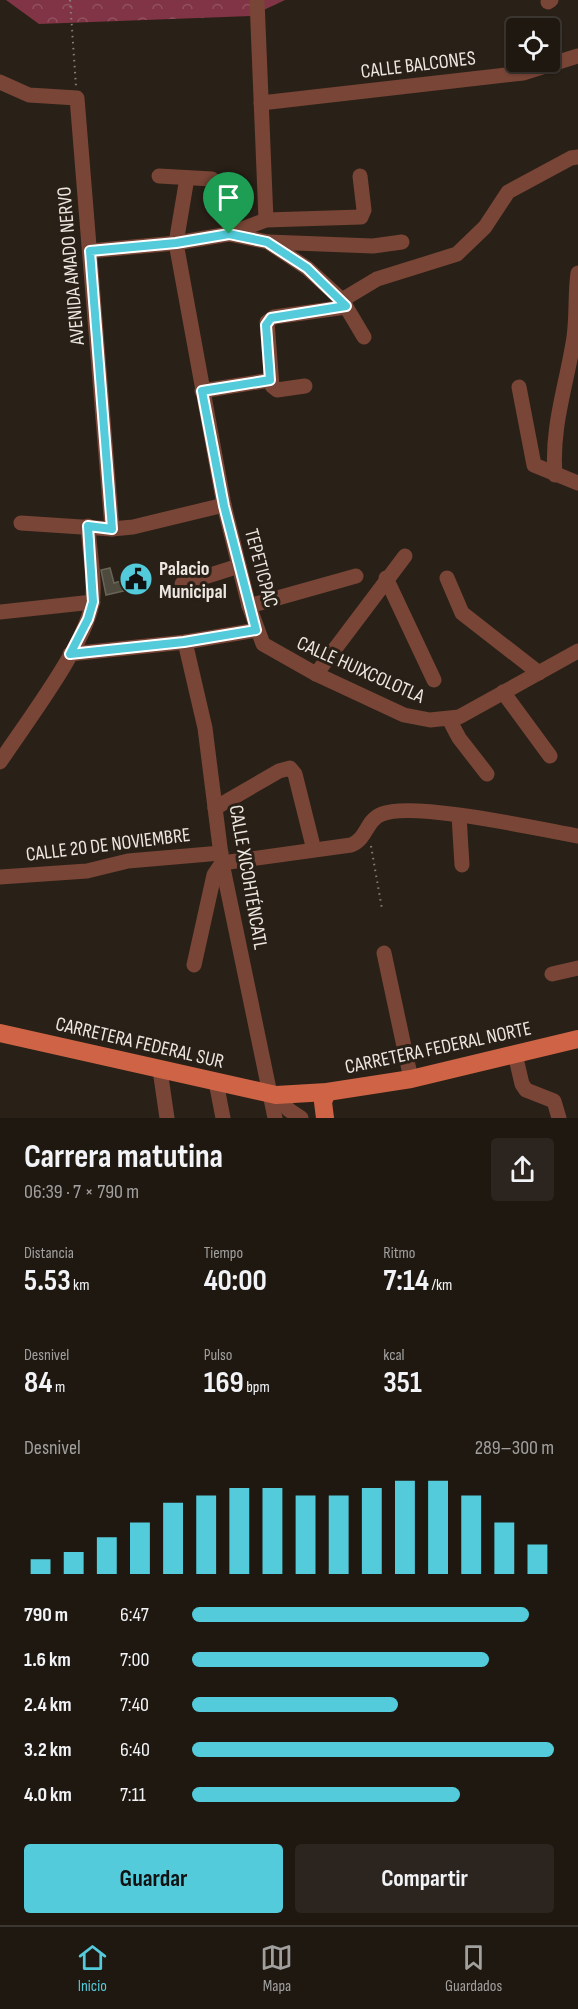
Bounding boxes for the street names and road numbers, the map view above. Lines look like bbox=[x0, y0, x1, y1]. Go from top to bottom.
street label: CALLE BALCONES bbox=[359, 46, 477, 84]
street label: AVENIDA AMADO NERVO bbox=[52, 186, 90, 347]
street label: TEPETICPAC bbox=[239, 526, 283, 610]
street label: CALLE HUIXCOLOTLA bbox=[293, 631, 428, 709]
street label: CALLE XICOHTÉNCATL bbox=[224, 803, 273, 952]
street label: CALLE 20 DE NOVIEMBRE bbox=[24, 823, 192, 867]
street label: CARRETERA FEDERAL SUR bbox=[53, 1012, 226, 1074]
street label: CARRETERA FEDERAL NORTE bbox=[343, 1016, 534, 1079]

